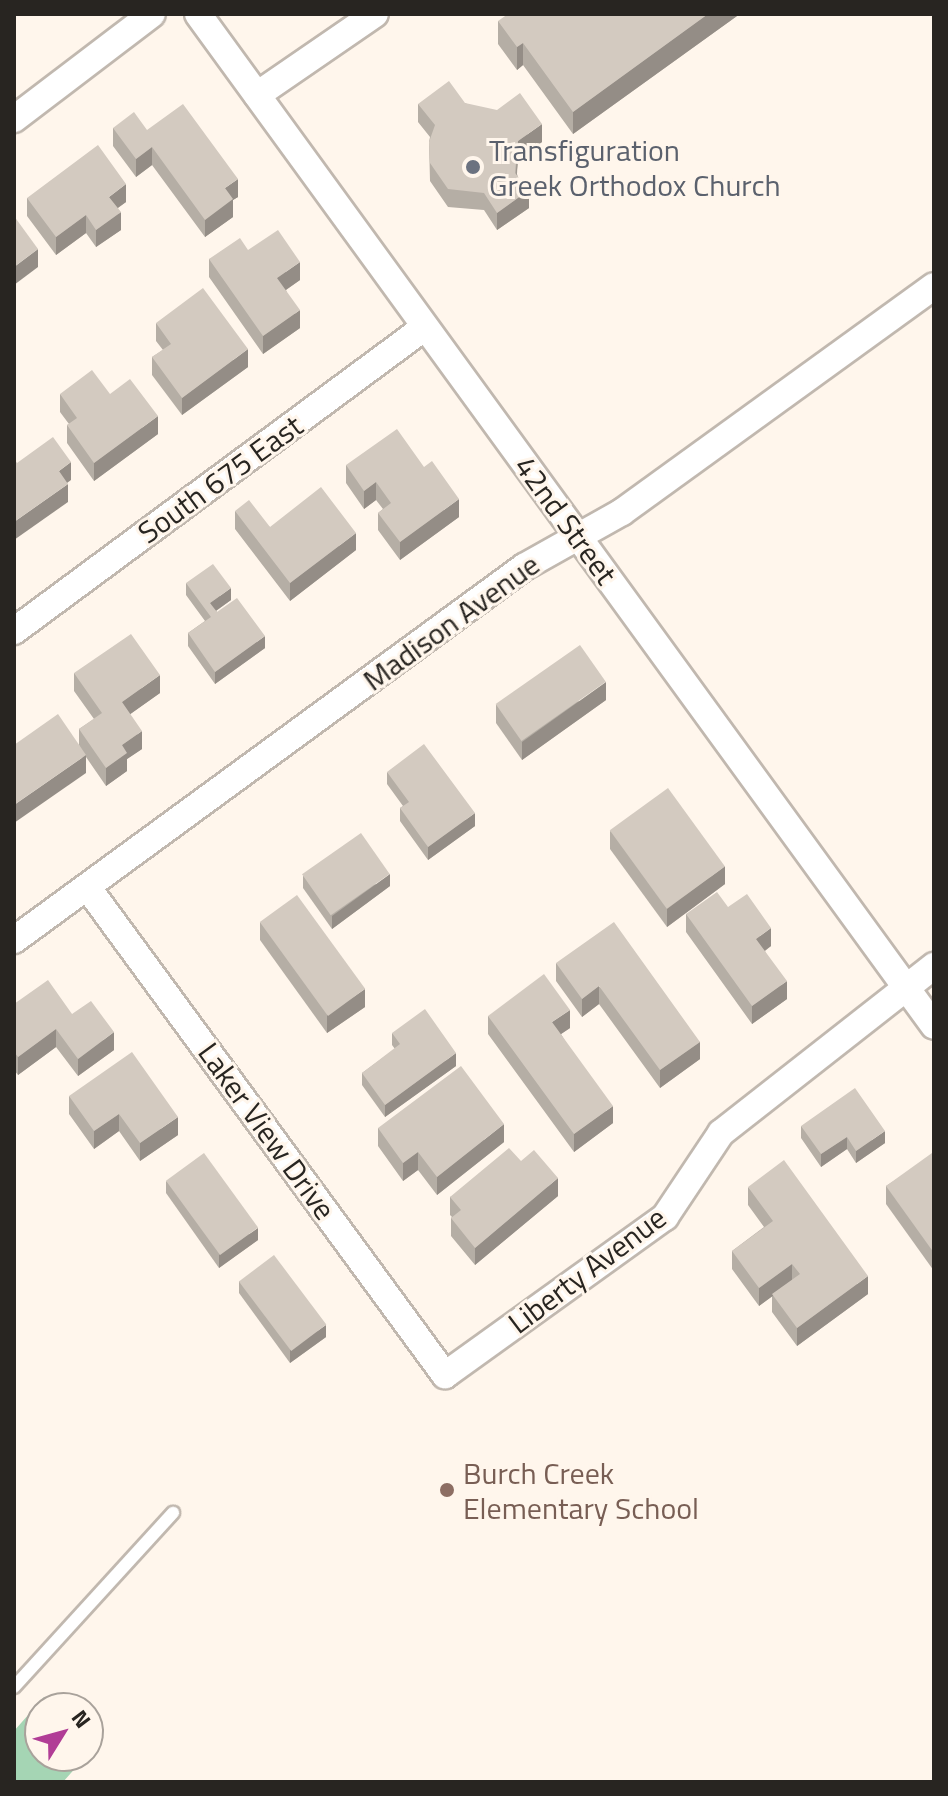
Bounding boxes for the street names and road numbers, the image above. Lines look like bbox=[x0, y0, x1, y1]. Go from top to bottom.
street label: South 675 East bbox=[131, 407, 309, 551]
street label: 42nd Street bbox=[507, 449, 625, 591]
street label: Madison Avenue bbox=[356, 546, 546, 698]
street label: Laker View Drive bbox=[191, 1036, 343, 1226]
street label: Liberty Avenue bbox=[501, 1199, 673, 1341]

